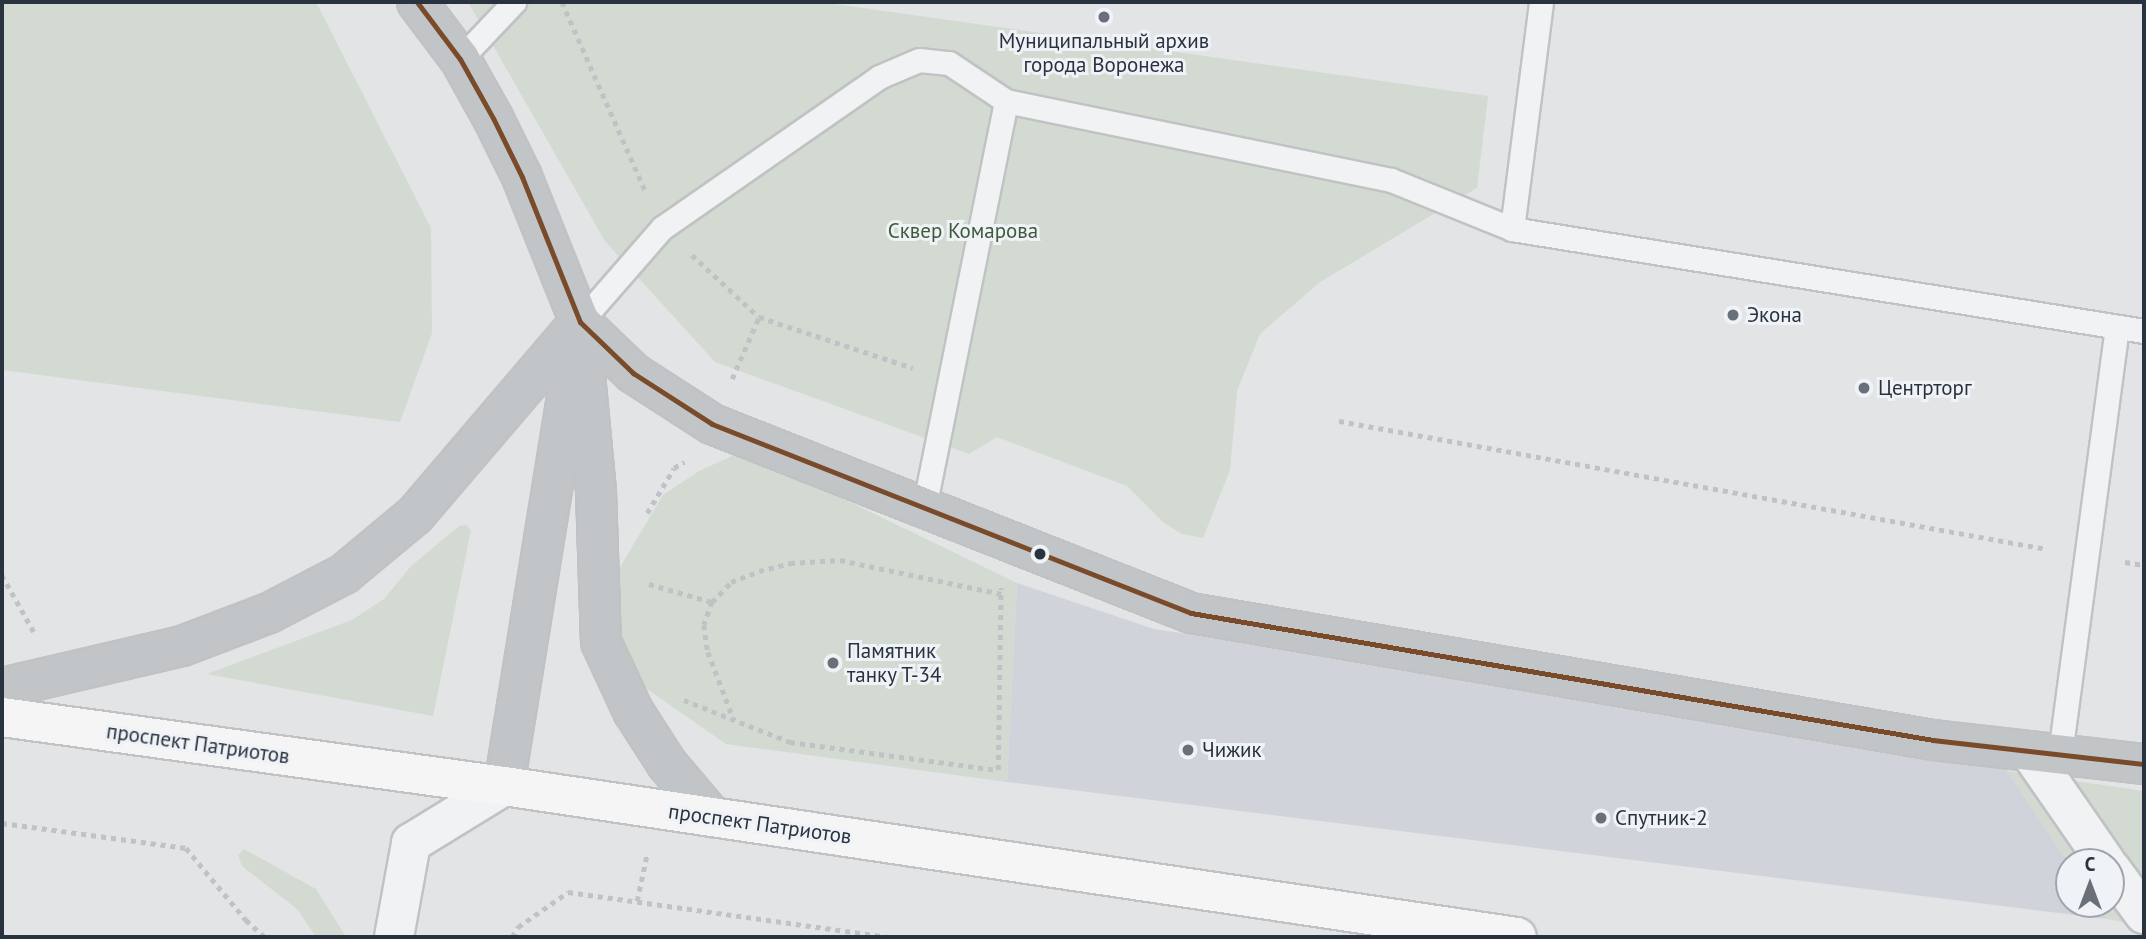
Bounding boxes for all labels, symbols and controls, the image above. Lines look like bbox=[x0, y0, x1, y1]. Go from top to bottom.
marker: Муниципальный архив города Воронежа bbox=[1096, 9, 1112, 25]
place label: Муниципальный архив города Воронежа bbox=[999, 28, 1209, 78]
park label: Сквер Комарова bbox=[888, 218, 1038, 244]
place label: Экона bbox=[1747, 302, 1802, 328]
marker: Экона bbox=[1725, 307, 1741, 323]
place label: Центрторг bbox=[1878, 375, 1972, 401]
marker: Центрторг bbox=[1856, 380, 1872, 396]
unlabelled marker bbox=[1033, 547, 1047, 561]
place label: Памятник танку Т-34 bbox=[847, 638, 943, 688]
marker: Памятник танку Т-34 bbox=[825, 655, 841, 671]
street label: проспект Патриотов bbox=[104, 719, 292, 769]
place label: Чижик bbox=[1202, 737, 1262, 763]
marker: Чижик bbox=[1180, 742, 1196, 758]
street label: проспект Патриотов bbox=[666, 799, 854, 849]
place label: Спутник-2 bbox=[1615, 805, 1708, 831]
marker: Спутник-2 bbox=[1593, 810, 1609, 826]
north arrow bbox=[2055, 848, 2125, 918]
text: С bbox=[2085, 852, 2095, 876]

